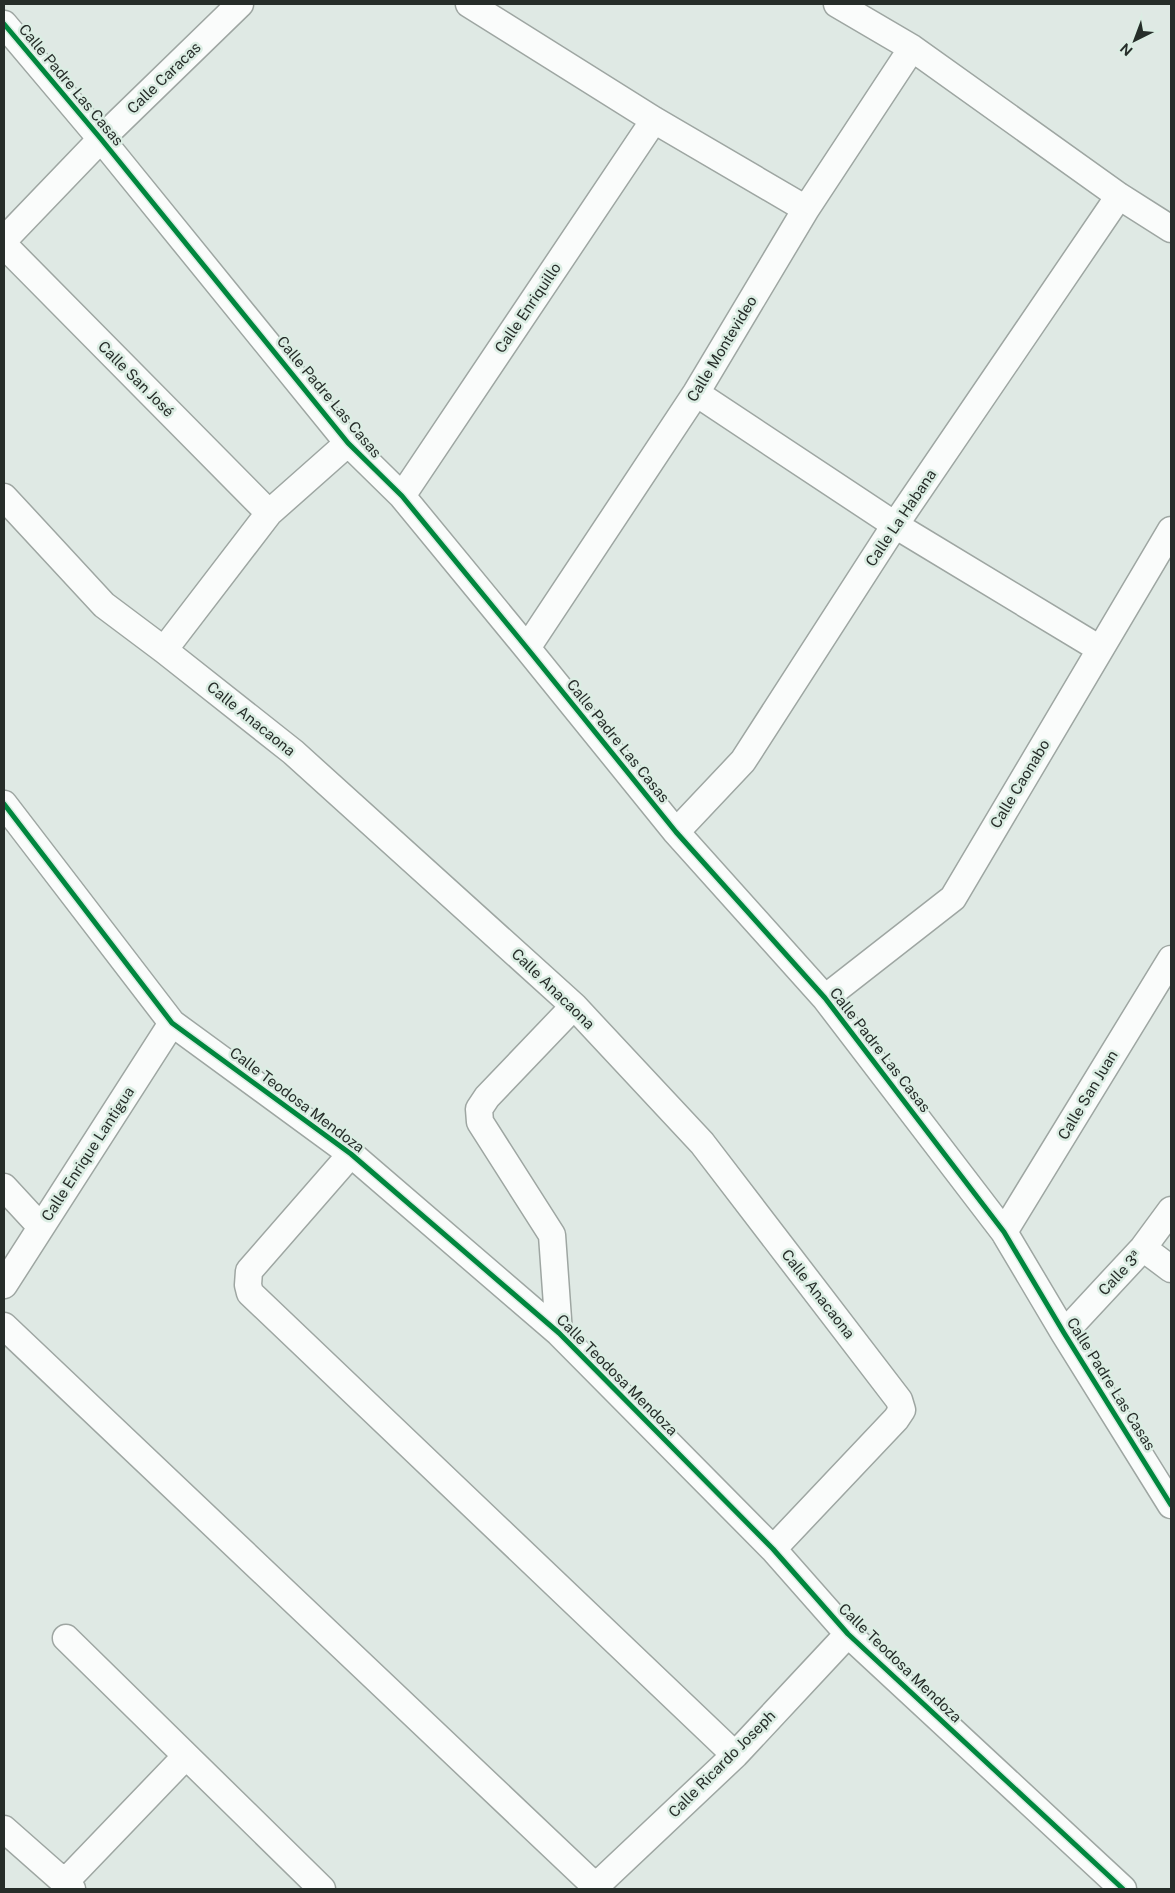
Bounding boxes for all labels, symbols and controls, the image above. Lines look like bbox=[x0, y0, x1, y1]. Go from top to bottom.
north arrow bbox=[1110, 15, 1160, 65]
street label: Calle Padre Las Casas bbox=[16, 21, 127, 149]
street label: Calle Caracas bbox=[123, 38, 204, 117]
text: N bbox=[1117, 40, 1136, 59]
street label: Calle Enriquillo bbox=[491, 259, 564, 356]
street label: Calle Montevideo bbox=[683, 293, 760, 405]
street label: Calle Padre Las Casas bbox=[274, 333, 385, 461]
street label: Calle San José bbox=[95, 337, 178, 420]
street label: Calle La Habana bbox=[862, 466, 939, 569]
street label: Calle Padre Las Casas bbox=[564, 676, 673, 806]
street label: Calle Anacaona bbox=[204, 678, 299, 759]
street label: Calle Caonabo bbox=[986, 736, 1053, 831]
street label: Calle Anacaona bbox=[508, 945, 598, 1032]
street label: Calle Padre Las Casas bbox=[827, 984, 934, 1115]
street label: Calle Teodosa Mendoza bbox=[227, 1043, 368, 1156]
street label: Calle San Juan bbox=[1054, 1047, 1121, 1142]
street label: Calle Enrique Lantigua bbox=[38, 1083, 137, 1224]
street label: Calle Anacaona bbox=[778, 1246, 858, 1342]
street label: Calle 3ª bbox=[1095, 1247, 1144, 1298]
street label: Calle Teodosa Mendoza bbox=[553, 1311, 681, 1439]
street label: Calle Padre Las Casas bbox=[1064, 1314, 1159, 1453]
street label: Calle Teodosa Mendoza bbox=[835, 1600, 965, 1726]
street label: Calle Ricardo Joseph bbox=[665, 1707, 779, 1821]

